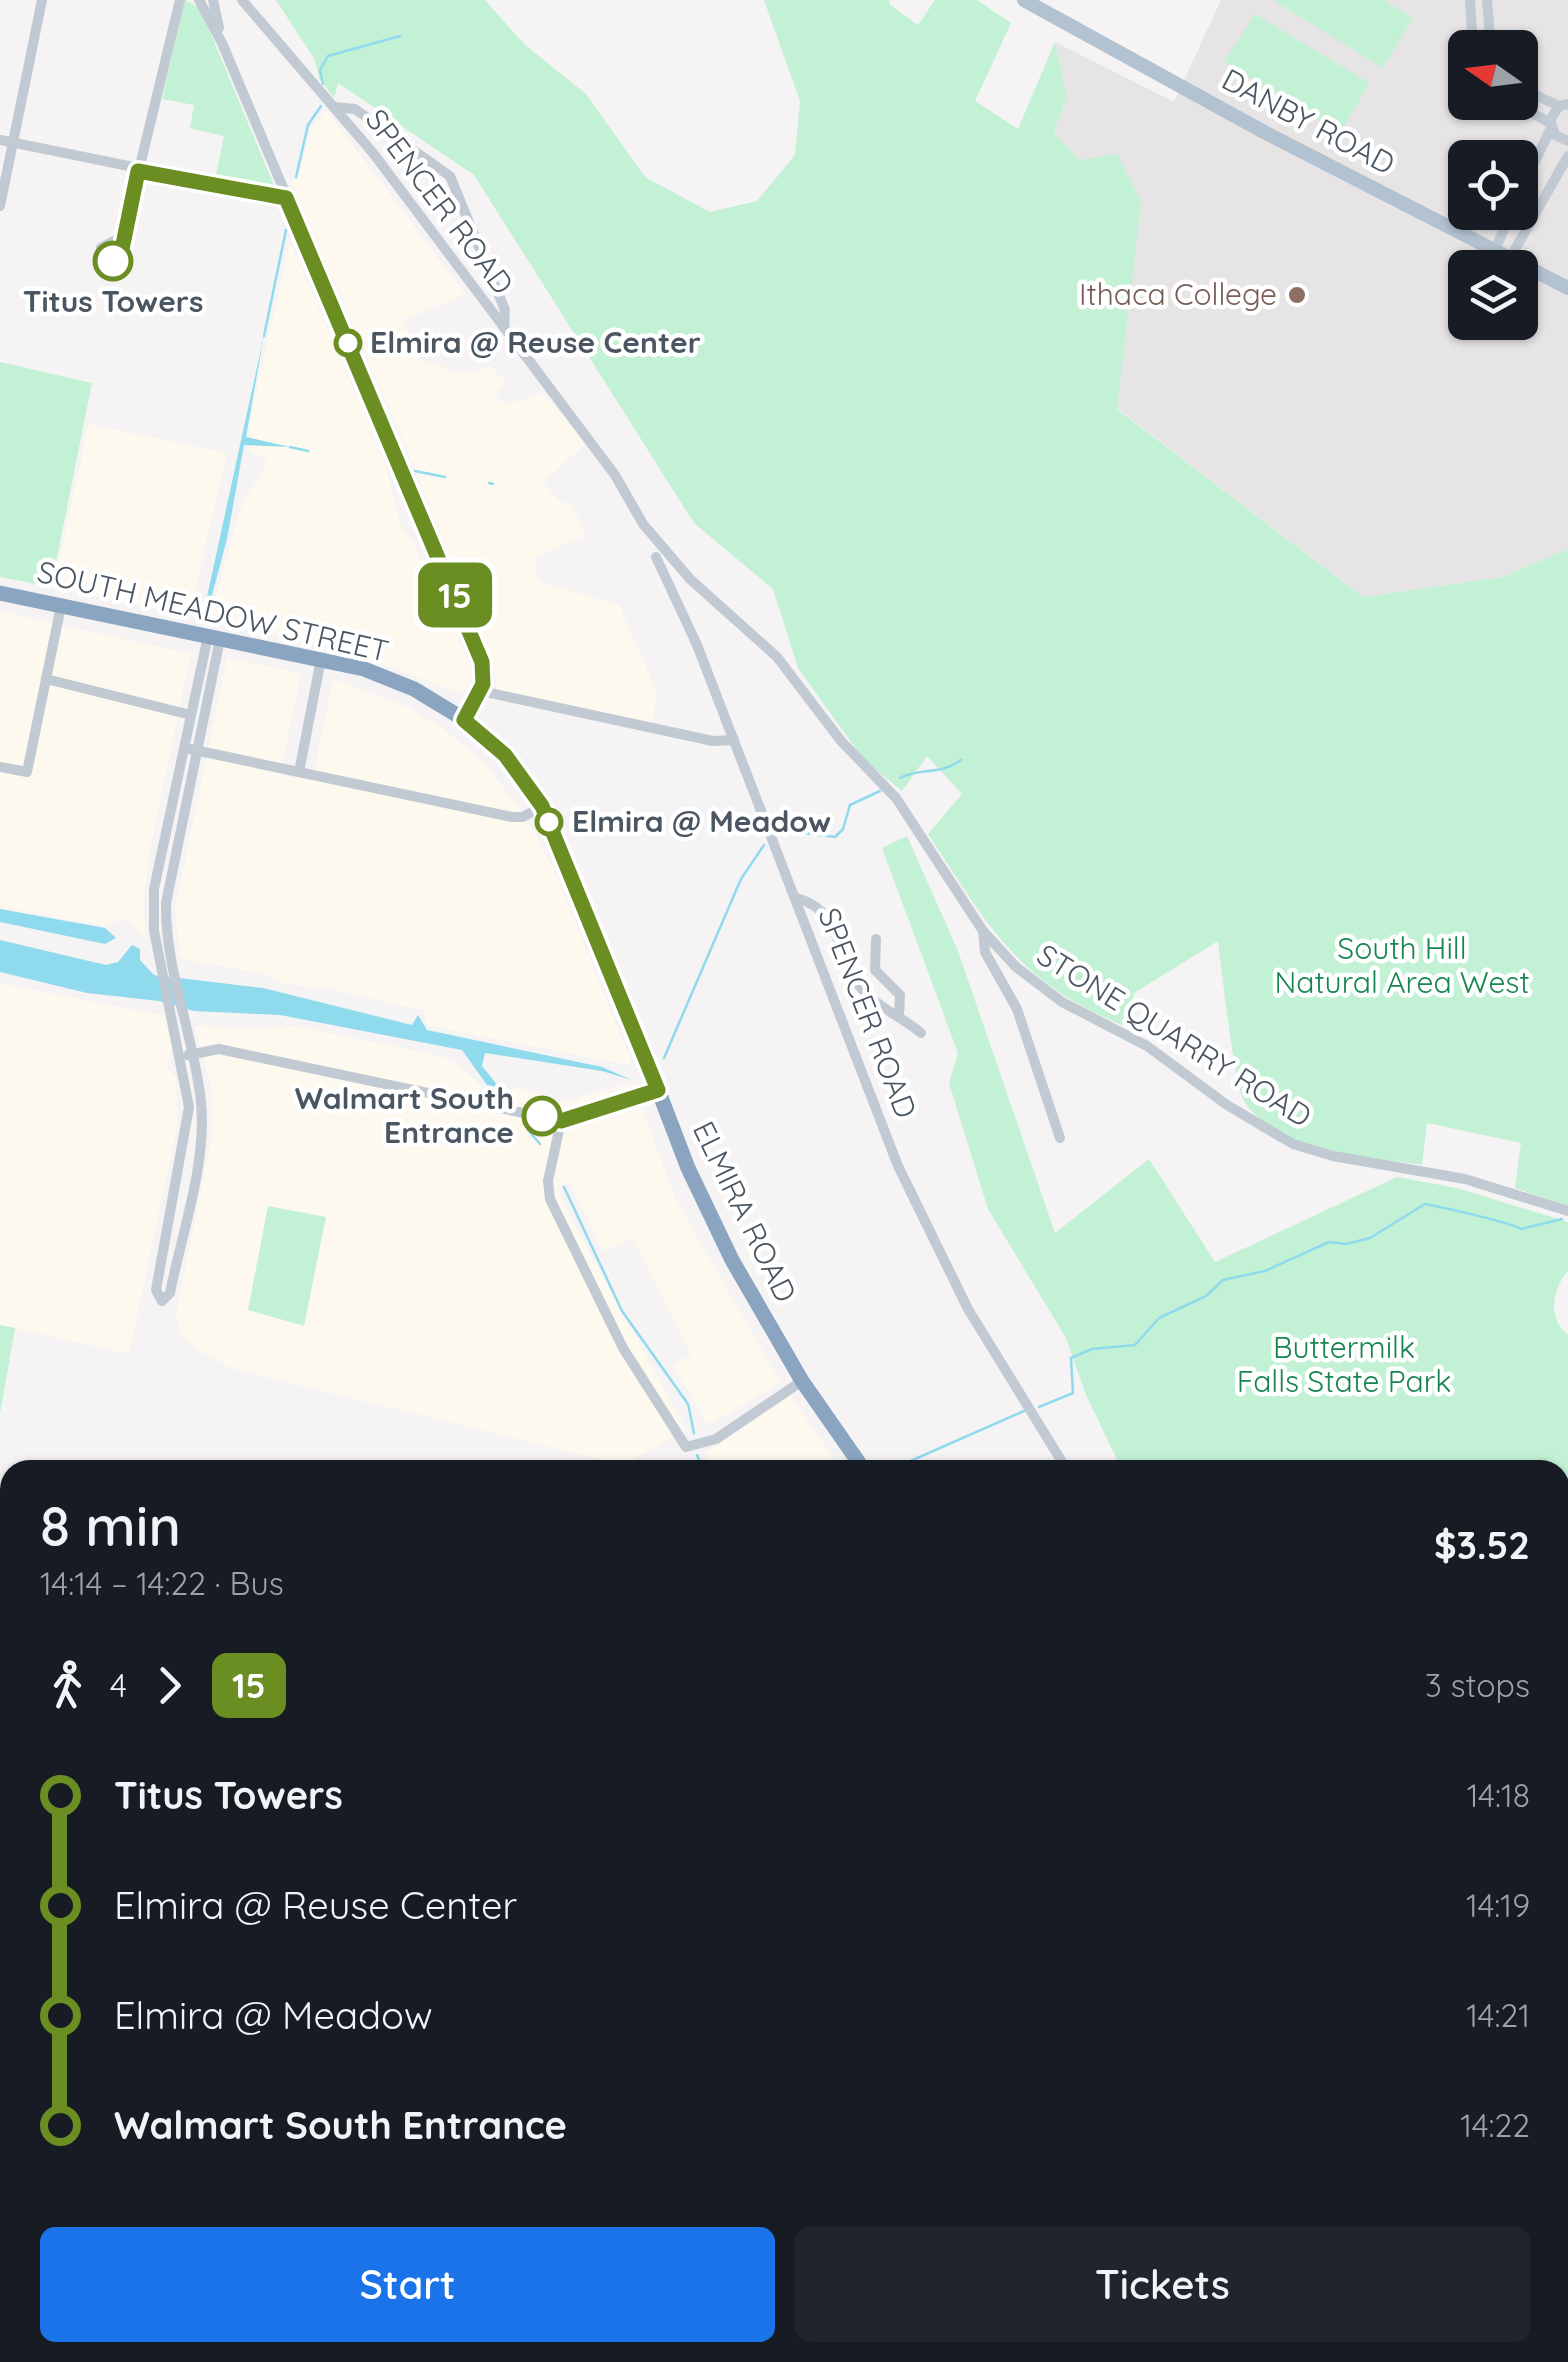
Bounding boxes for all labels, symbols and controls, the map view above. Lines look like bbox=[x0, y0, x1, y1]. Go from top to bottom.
north arrow bbox=[1448, 30, 1538, 120]
map controls bbox=[1448, 30, 1538, 340]
street label: DANBY ROAD bbox=[1216, 60, 1401, 183]
street label: SPENCER ROAD bbox=[358, 101, 522, 302]
button: locate bbox=[1448, 140, 1538, 230]
marker: Titus Towers bbox=[94, 242, 132, 280]
button: layers bbox=[1448, 250, 1538, 340]
place label: Ithaca College bbox=[1079, 275, 1277, 313]
place label: Titus Towers bbox=[23, 282, 203, 320]
marker: Ithaca College bbox=[1286, 284, 1308, 306]
place label: Elmira @ Reuse Center bbox=[370, 323, 701, 361]
marker: Elmira @ Reuse Center bbox=[335, 330, 361, 356]
street label: SOUTH MEADOW STREET bbox=[34, 552, 393, 670]
line badge: 15 bbox=[410, 562, 500, 628]
text: 15 bbox=[438, 573, 472, 617]
place label: Elmira @ Meadow bbox=[572, 802, 831, 840]
marker: Elmira @ Meadow bbox=[536, 809, 562, 835]
street label: SPENCER ROAD bbox=[810, 902, 925, 1123]
park label: South Hill Natural Area West bbox=[1274, 929, 1530, 1001]
street label: STONE QUARRY ROAD bbox=[1030, 935, 1319, 1135]
place label: Walmart South Entrance bbox=[295, 1079, 514, 1151]
marker: Walmart South Entrance bbox=[523, 1097, 561, 1135]
street label: ELMIRA ROAD bbox=[685, 1115, 805, 1308]
park label: Buttermilk Falls State Park bbox=[1237, 1328, 1451, 1400]
text: 8 min bbox=[40, 1491, 181, 1560]
text: $3.52 bbox=[1434, 1521, 1530, 1569]
text: 14:14 – 14:22 · Bus bbox=[40, 1563, 284, 1603]
icon: walk bbox=[40, 1658, 95, 1713]
icon: forward bbox=[142, 1658, 197, 1713]
text: 15 bbox=[232, 1663, 266, 1707]
text: 4 bbox=[110, 1665, 127, 1705]
text: 3 stops bbox=[1425, 1665, 1530, 1705]
text: Titus Towers bbox=[114, 1771, 343, 1819]
text: 14:18 bbox=[1467, 1775, 1530, 1815]
text: Elmira @ Reuse Center bbox=[114, 1881, 517, 1929]
text: 14:19 bbox=[1466, 1885, 1530, 1925]
text: Elmira @ Meadow bbox=[114, 1991, 433, 2039]
text: 14:21 bbox=[1466, 1995, 1530, 2035]
text: Walmart South Entrance bbox=[114, 2101, 567, 2149]
text: 14:22 bbox=[1460, 2105, 1530, 2145]
button: Start bbox=[40, 2227, 775, 2342]
button: Tickets bbox=[795, 2227, 1530, 2342]

